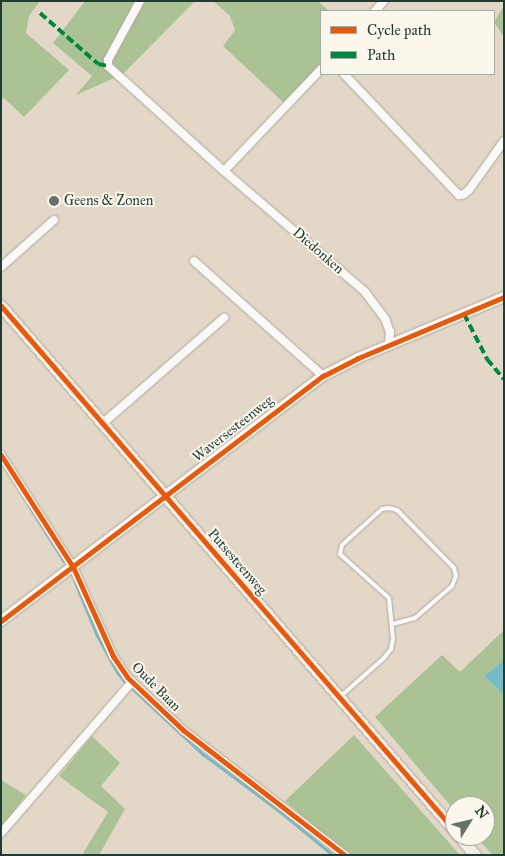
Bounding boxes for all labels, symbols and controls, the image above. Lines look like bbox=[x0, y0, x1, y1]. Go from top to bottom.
legend bbox=[320, 10, 495, 75]
text: Cycle path bbox=[367, 21, 431, 39]
text: Path bbox=[367, 46, 395, 64]
place label: Geens & Zonen bbox=[64, 193, 153, 209]
marker: Geens & Zonen bbox=[48, 195, 60, 207]
street label: Diedonken bbox=[289, 224, 347, 278]
street label: Waversesteenweg bbox=[189, 392, 277, 466]
street label: Putsesteenweg bbox=[204, 526, 270, 598]
street label: Oude Baan bbox=[128, 659, 184, 715]
north arrow bbox=[445, 796, 495, 846]
text: N bbox=[471, 803, 492, 822]

